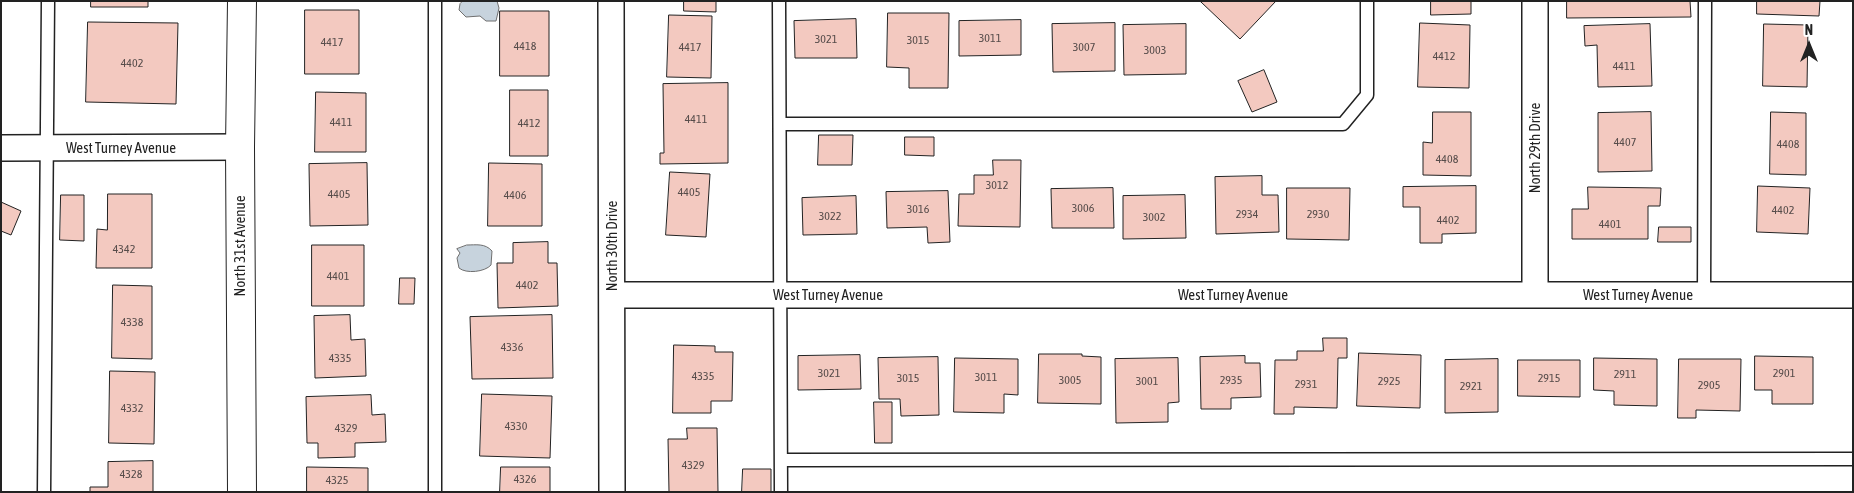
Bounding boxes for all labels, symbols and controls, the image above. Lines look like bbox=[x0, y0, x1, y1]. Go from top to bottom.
north arrow bbox=[1784, 20, 1834, 70]
text: N bbox=[1805, 22, 1813, 38]
house number: 3011 bbox=[979, 31, 1001, 45]
house number: 3021 bbox=[815, 32, 837, 46]
house number: 3015 bbox=[907, 33, 929, 47]
house number: 4417 bbox=[321, 35, 343, 49]
house number: 4418 bbox=[514, 39, 536, 53]
house number: 4417 bbox=[679, 40, 701, 54]
house number: 3007 bbox=[1073, 40, 1095, 54]
house number: 3003 bbox=[1144, 43, 1166, 57]
house number: 4412 bbox=[1433, 49, 1455, 63]
house number: 4402 bbox=[121, 56, 143, 70]
house number: 4411 bbox=[1613, 59, 1635, 73]
street label: North 29th Drive bbox=[1526, 103, 1544, 193]
house number: 4411 bbox=[685, 112, 707, 126]
house number: 4411 bbox=[330, 115, 352, 129]
house number: 4412 bbox=[518, 116, 540, 130]
house number: 4407 bbox=[1614, 135, 1636, 149]
house number: 4408 bbox=[1777, 137, 1799, 151]
street label: West Turney Avenue bbox=[66, 139, 176, 157]
house number: 4408 bbox=[1436, 152, 1458, 166]
house number: 3012 bbox=[986, 178, 1008, 192]
house number: 4405 bbox=[678, 185, 700, 199]
house number: 4405 bbox=[328, 187, 350, 201]
house number: 4406 bbox=[504, 188, 526, 202]
street label: North 31st Avenue bbox=[231, 195, 249, 297]
street label: North 30th Drive bbox=[603, 201, 621, 291]
house number: 3006 bbox=[1072, 201, 1094, 215]
house number: 3016 bbox=[907, 202, 929, 216]
house number: 4402 bbox=[1772, 203, 1794, 217]
house number: 2934 bbox=[1236, 207, 1258, 221]
house number: 2930 bbox=[1307, 207, 1329, 221]
house number: 3022 bbox=[819, 209, 841, 223]
house number: 3002 bbox=[1143, 210, 1165, 224]
house number: 4402 bbox=[1437, 213, 1459, 227]
house number: 4401 bbox=[1599, 217, 1621, 231]
house number: 4342 bbox=[113, 242, 135, 256]
house number: 4401 bbox=[327, 269, 349, 283]
house number: 4402 bbox=[516, 278, 538, 292]
street label: West Turney Avenue bbox=[773, 286, 883, 304]
street label: West Turney Avenue bbox=[1178, 286, 1288, 304]
street label: West Turney Avenue bbox=[1583, 286, 1693, 304]
house number: 4338 bbox=[121, 315, 143, 329]
house number: 4336 bbox=[501, 340, 523, 354]
house number: 4335 bbox=[329, 351, 351, 365]
house number: 3021 bbox=[818, 366, 840, 380]
house number: 2901 bbox=[1773, 366, 1795, 380]
house number: 2911 bbox=[1614, 367, 1636, 381]
house number: 4335 bbox=[692, 369, 714, 383]
house number: 3011 bbox=[975, 370, 997, 384]
house number: 3015 bbox=[897, 371, 919, 385]
house number: 2915 bbox=[1538, 371, 1560, 385]
house number: 3005 bbox=[1059, 373, 1081, 387]
house number: 2935 bbox=[1220, 373, 1242, 387]
house number: 3001 bbox=[1136, 374, 1158, 388]
house number: 2925 bbox=[1378, 374, 1400, 388]
house number: 2931 bbox=[1295, 377, 1317, 391]
house number: 2905 bbox=[1698, 378, 1720, 392]
house number: 2921 bbox=[1460, 379, 1482, 393]
house number: 4332 bbox=[121, 401, 143, 415]
house number: 4330 bbox=[505, 419, 527, 433]
house number: 4329 bbox=[335, 421, 357, 435]
house number: 4329 bbox=[682, 458, 704, 472]
house number: 4328 bbox=[120, 467, 142, 481]
house number: 4326 bbox=[514, 472, 536, 486]
house number: 4325 bbox=[326, 473, 348, 487]

